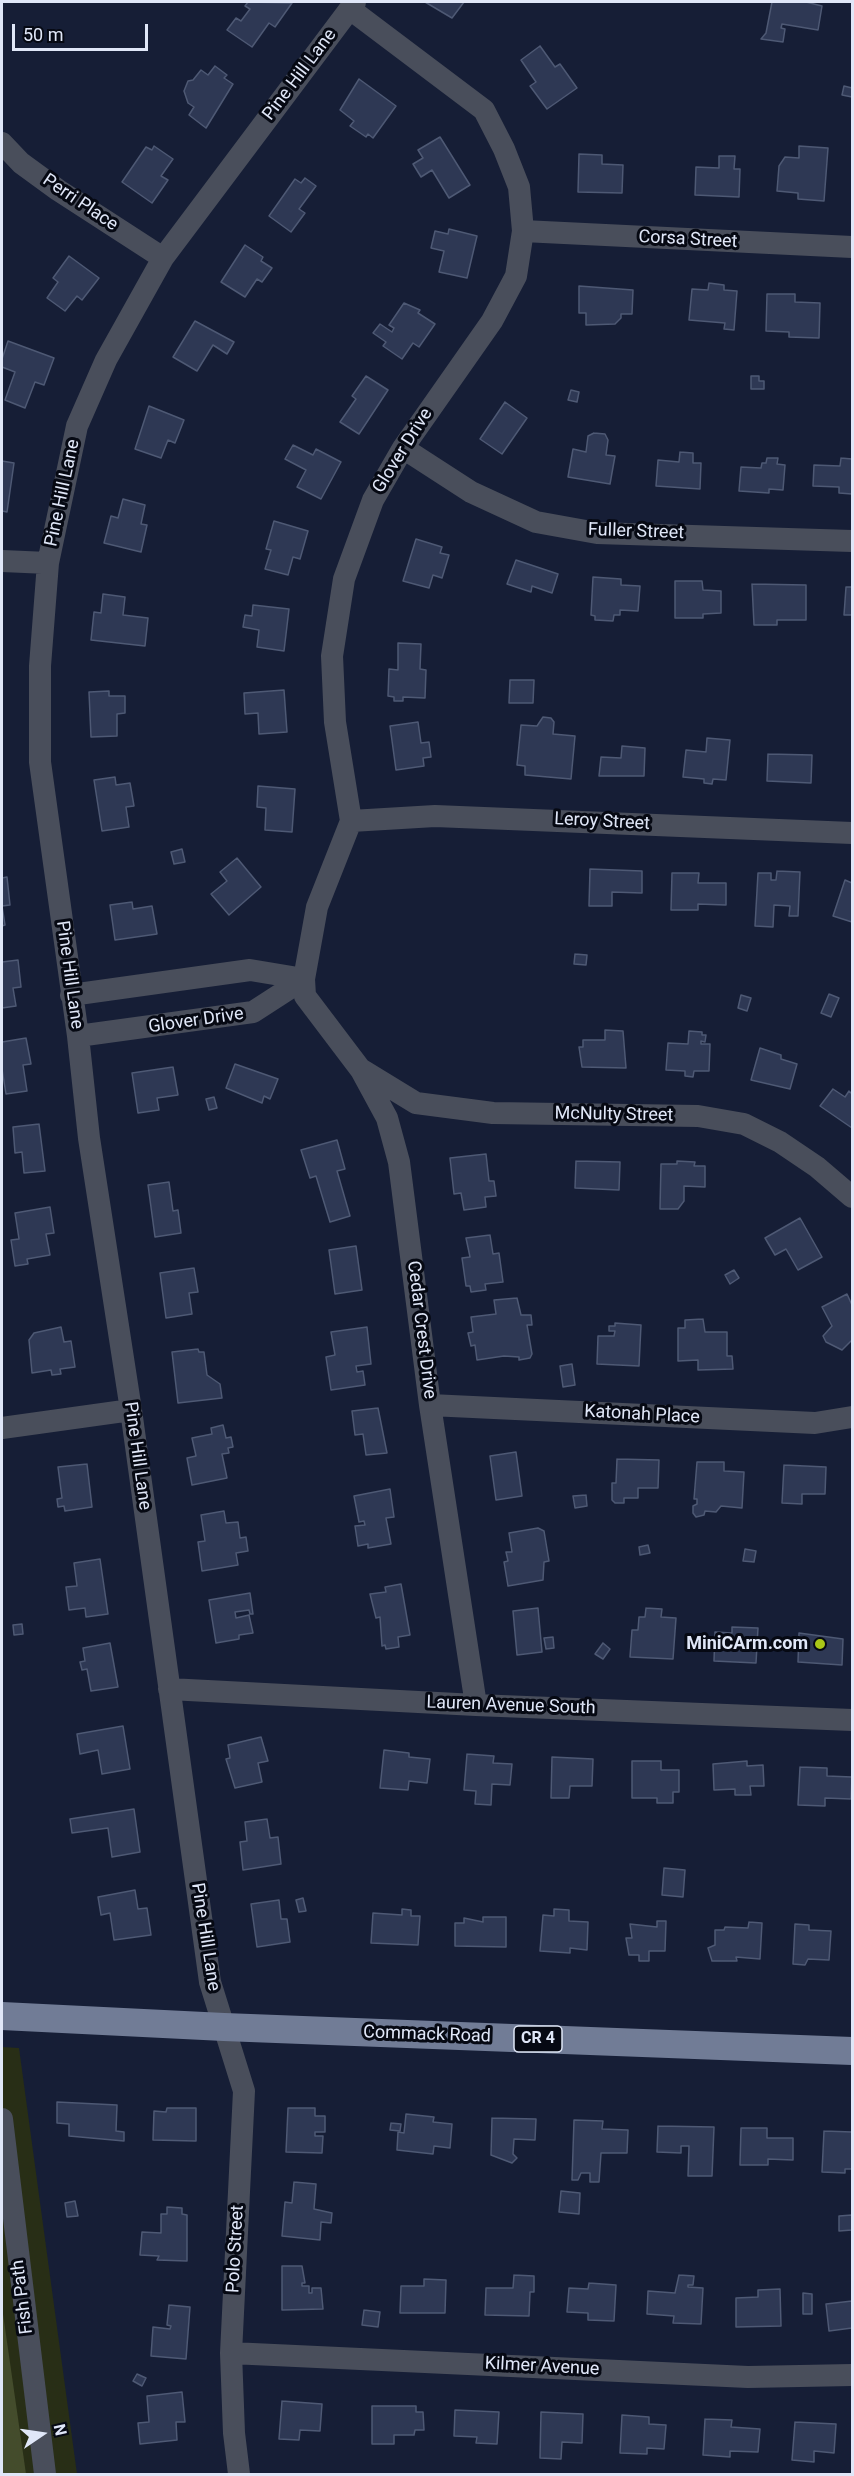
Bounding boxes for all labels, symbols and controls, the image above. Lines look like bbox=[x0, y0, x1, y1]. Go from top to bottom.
scale bar bbox=[15, 12, 152, 50]
text: 50 m bbox=[23, 24, 63, 45]
street label: Pine Hill Lane bbox=[259, 25, 341, 125]
street label: Perri Place bbox=[38, 170, 122, 236]
street label: Corsa Street bbox=[638, 227, 738, 253]
street label: Glover Drive bbox=[368, 405, 438, 497]
street label: Pine Hill Lane bbox=[41, 437, 85, 549]
street label: Fuller Street bbox=[588, 520, 684, 544]
street label: Leroy Street bbox=[554, 809, 650, 835]
street label: Pine Hill Lane bbox=[51, 919, 87, 1031]
street label: Glover Drive bbox=[147, 1004, 245, 1038]
street label: McNulty Street bbox=[555, 1103, 673, 1127]
street label: Cedar Crest Drive bbox=[402, 1260, 440, 1400]
street label: Pine Hill Lane bbox=[119, 1400, 155, 1512]
street label: Katonah Place bbox=[584, 1401, 700, 1429]
place label: MiniCArm.com bbox=[686, 1633, 808, 1655]
marker: MiniCArm.com bbox=[813, 1637, 827, 1651]
street label: Lauren Avenue South bbox=[426, 1692, 596, 1720]
street label: Pine Hill Lane bbox=[186, 1881, 224, 1993]
street label: Commack Road bbox=[363, 2022, 491, 2048]
road number: CR 4 bbox=[514, 2026, 562, 2052]
street label: Polo Street bbox=[223, 2204, 249, 2294]
street label: Fish Path bbox=[8, 2259, 38, 2335]
street label: Kilmer Avenue bbox=[484, 2353, 600, 2381]
north arrow bbox=[12, 2404, 72, 2464]
text: N bbox=[49, 2422, 71, 2437]

